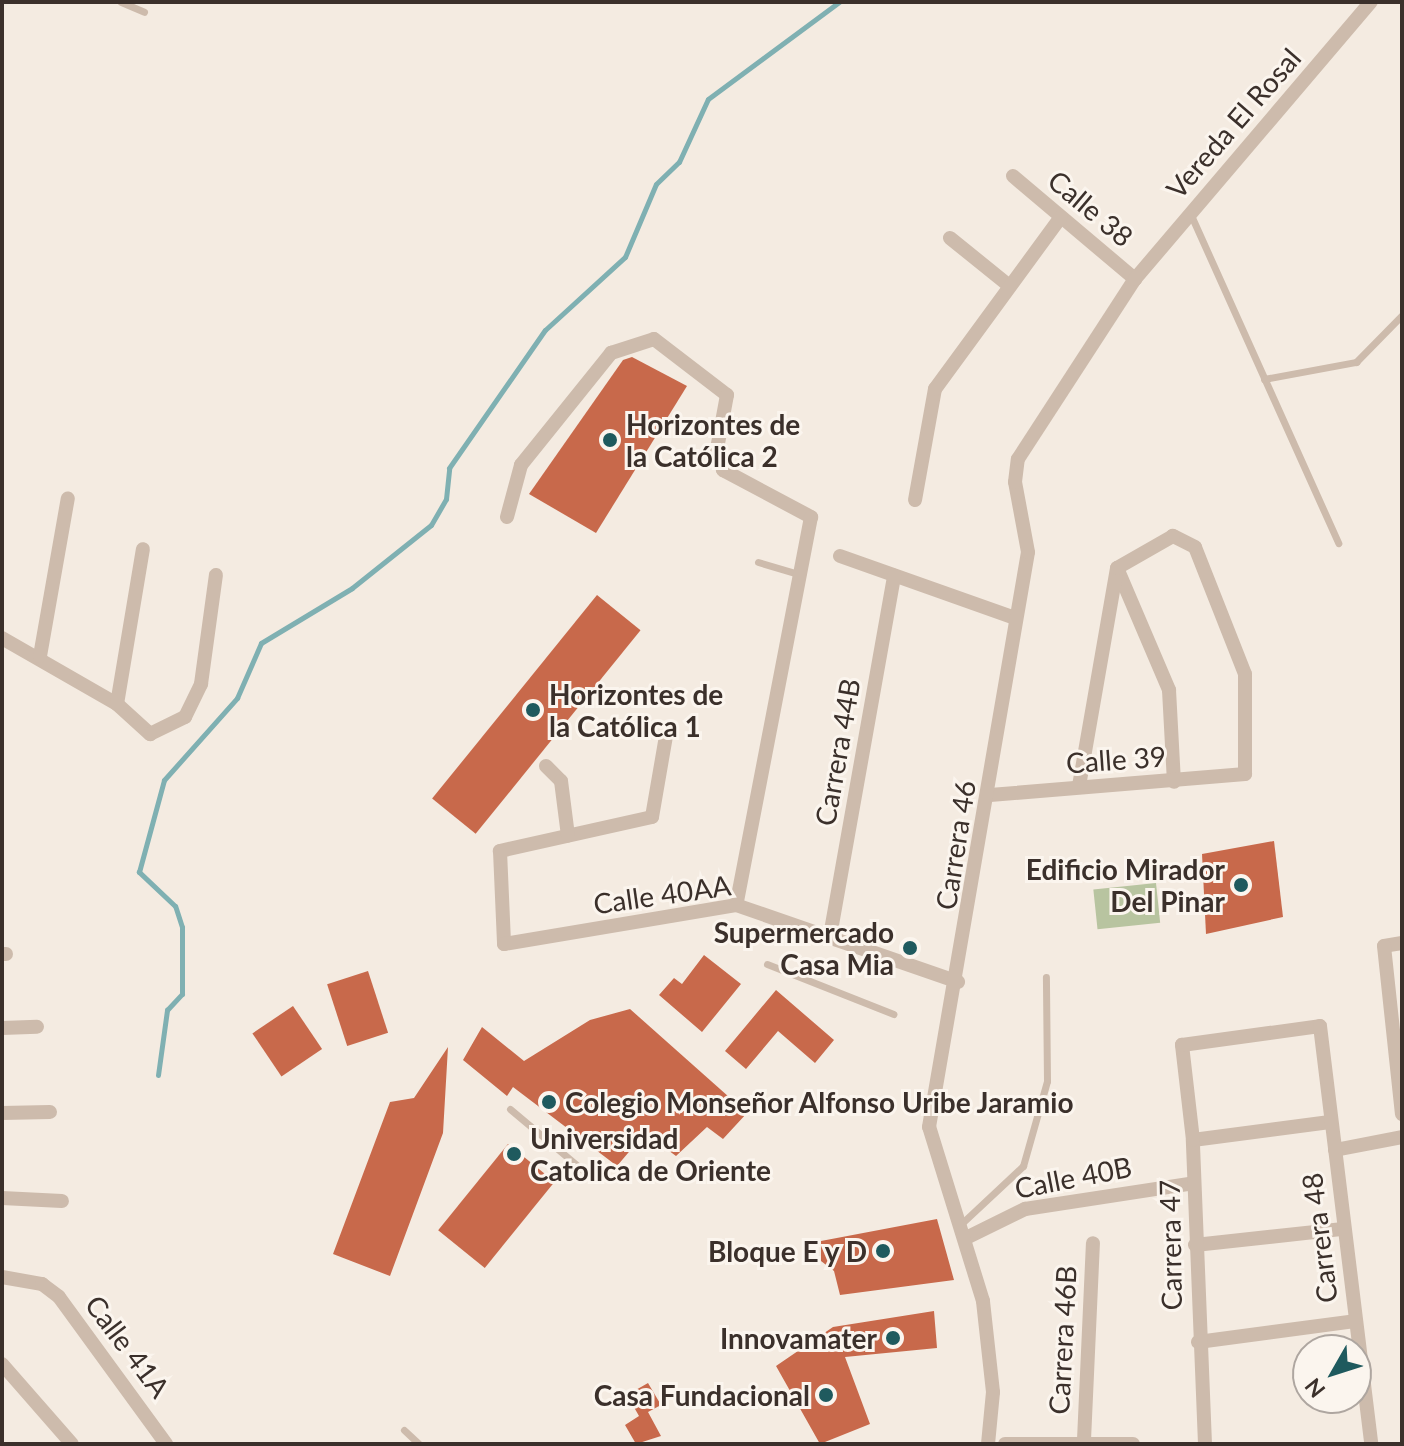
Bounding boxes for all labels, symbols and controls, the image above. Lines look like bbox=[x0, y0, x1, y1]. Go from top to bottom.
street label: Vereda El Rosal bbox=[1159, 41, 1307, 205]
street label: Calle 38 bbox=[1042, 163, 1140, 253]
place label: Horizontes de la Católica 2 bbox=[626, 407, 800, 473]
marker: Horizontes de la Católica 2 bbox=[601, 431, 619, 449]
street label: Carrera 44B bbox=[808, 676, 866, 828]
place label: Horizontes de la Católica 1 bbox=[549, 677, 723, 743]
marker: Horizontes de la Católica 1 bbox=[524, 701, 542, 719]
street label: Calle 39 bbox=[1065, 739, 1167, 779]
street label: Carrera 46 bbox=[928, 778, 982, 912]
place label: Edificio Mirador Del Pinar bbox=[1026, 852, 1225, 918]
street label: Calle 40AA bbox=[591, 868, 733, 920]
marker: Edificio Mirador Del Pinar bbox=[1232, 876, 1250, 894]
place label: Supermercado Casa Mia bbox=[714, 915, 894, 981]
marker: Supermercado Casa Mia bbox=[901, 939, 919, 957]
place label: Colegio Monseñor Alfonso Uribe Jaramio bbox=[565, 1085, 1076, 1119]
marker: Colegio Monseñor Alfonso Uribe Jaramio bbox=[540, 1093, 558, 1111]
place label: Universidad Catolica de Oriente bbox=[530, 1121, 771, 1187]
marker: Universidad Catolica de Oriente bbox=[505, 1145, 523, 1163]
street label: Calle 40B bbox=[1012, 1149, 1134, 1205]
street label: Carrera 48 bbox=[1294, 1171, 1344, 1305]
street label: Carrera 47 bbox=[1152, 1179, 1188, 1311]
place label: Bloque E y D bbox=[707, 1234, 867, 1268]
marker: Bloque E y D bbox=[874, 1242, 892, 1260]
street label: Carrera 46B bbox=[1041, 1265, 1083, 1415]
street label: Calle 41A bbox=[79, 1288, 177, 1404]
place label: Innovamater bbox=[720, 1321, 877, 1355]
marker: Innovamater bbox=[884, 1329, 902, 1347]
north arrow bbox=[1292, 1334, 1372, 1414]
text: N bbox=[1299, 1373, 1330, 1403]
place label: Casa Fundacional bbox=[594, 1378, 810, 1412]
marker: Casa Fundacional bbox=[817, 1386, 835, 1404]

